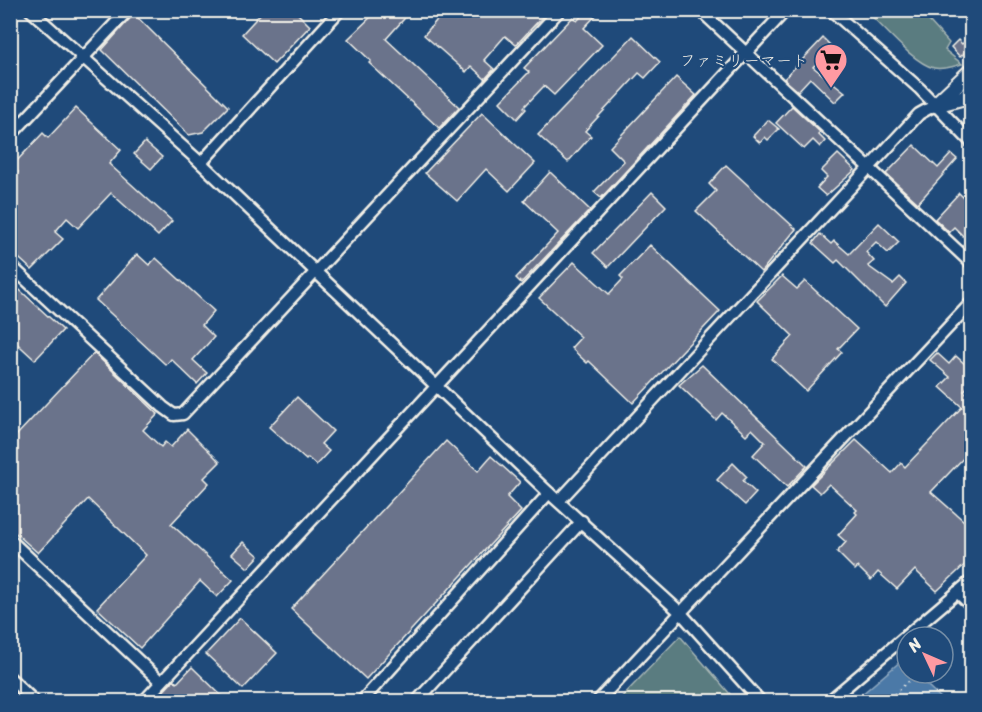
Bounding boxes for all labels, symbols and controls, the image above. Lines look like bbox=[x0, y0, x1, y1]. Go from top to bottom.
supermarket icon: ファミリーマート bbox=[813, 42, 849, 89]
place label: ファミリーマート bbox=[680, 46, 808, 75]
north arrow bbox=[895, 625, 955, 685]
text: N bbox=[900, 630, 929, 660]

